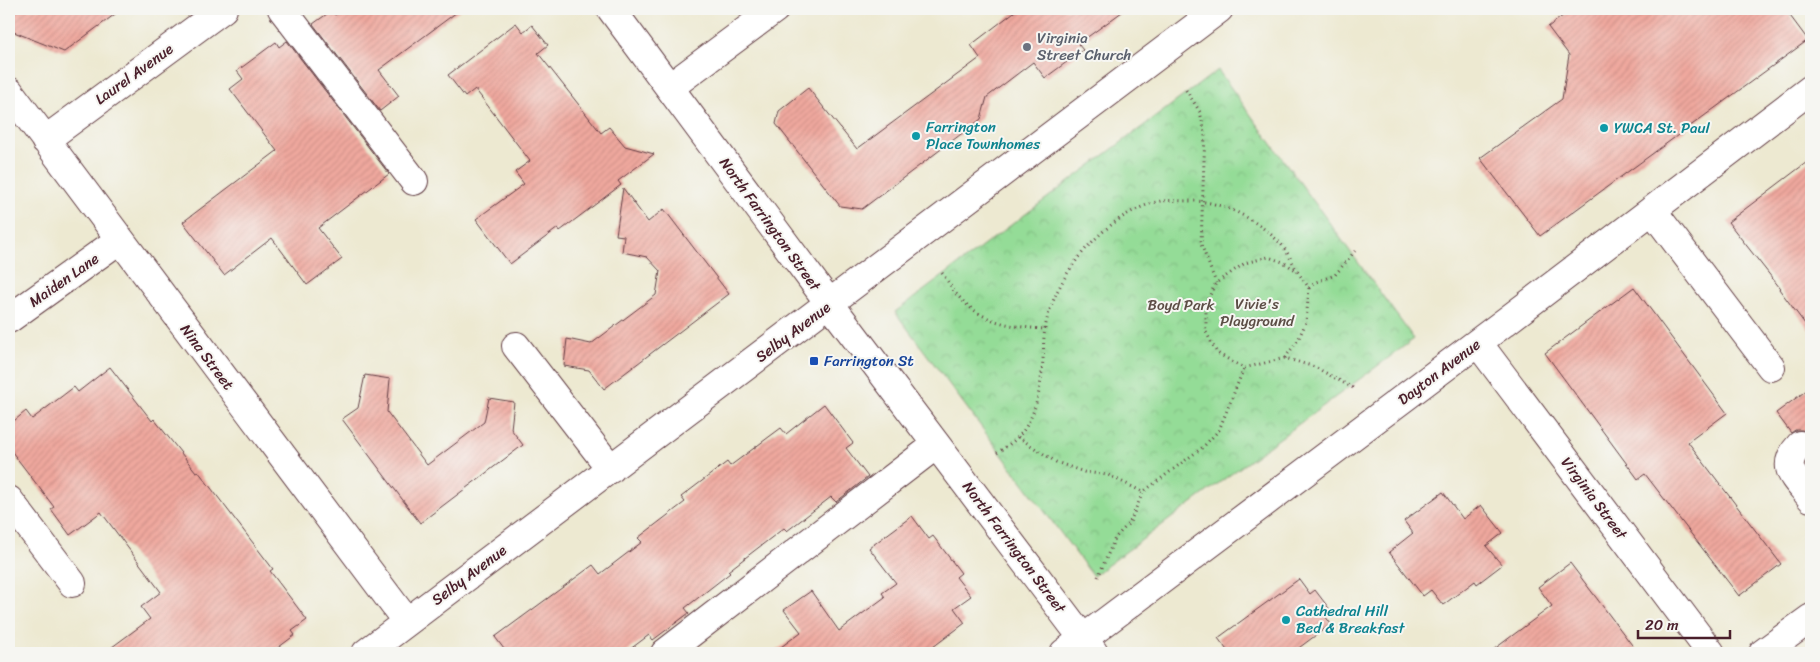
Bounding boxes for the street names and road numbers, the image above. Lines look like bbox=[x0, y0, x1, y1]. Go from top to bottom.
street label: Laurel Avenue bbox=[89, 36, 179, 112]
street label: North Farrington Street bbox=[713, 152, 828, 297]
street label: Maiden Lane bbox=[23, 246, 105, 314]
street label: Selby Avenue bbox=[750, 295, 836, 369]
street label: Nina Street bbox=[173, 318, 241, 396]
street label: Dayton Avenue bbox=[1392, 332, 1486, 412]
street label: Virginia Street bbox=[1554, 451, 1634, 546]
street label: North Farrington Street bbox=[956, 475, 1073, 619]
street label: Selby Avenue bbox=[426, 538, 512, 612]

